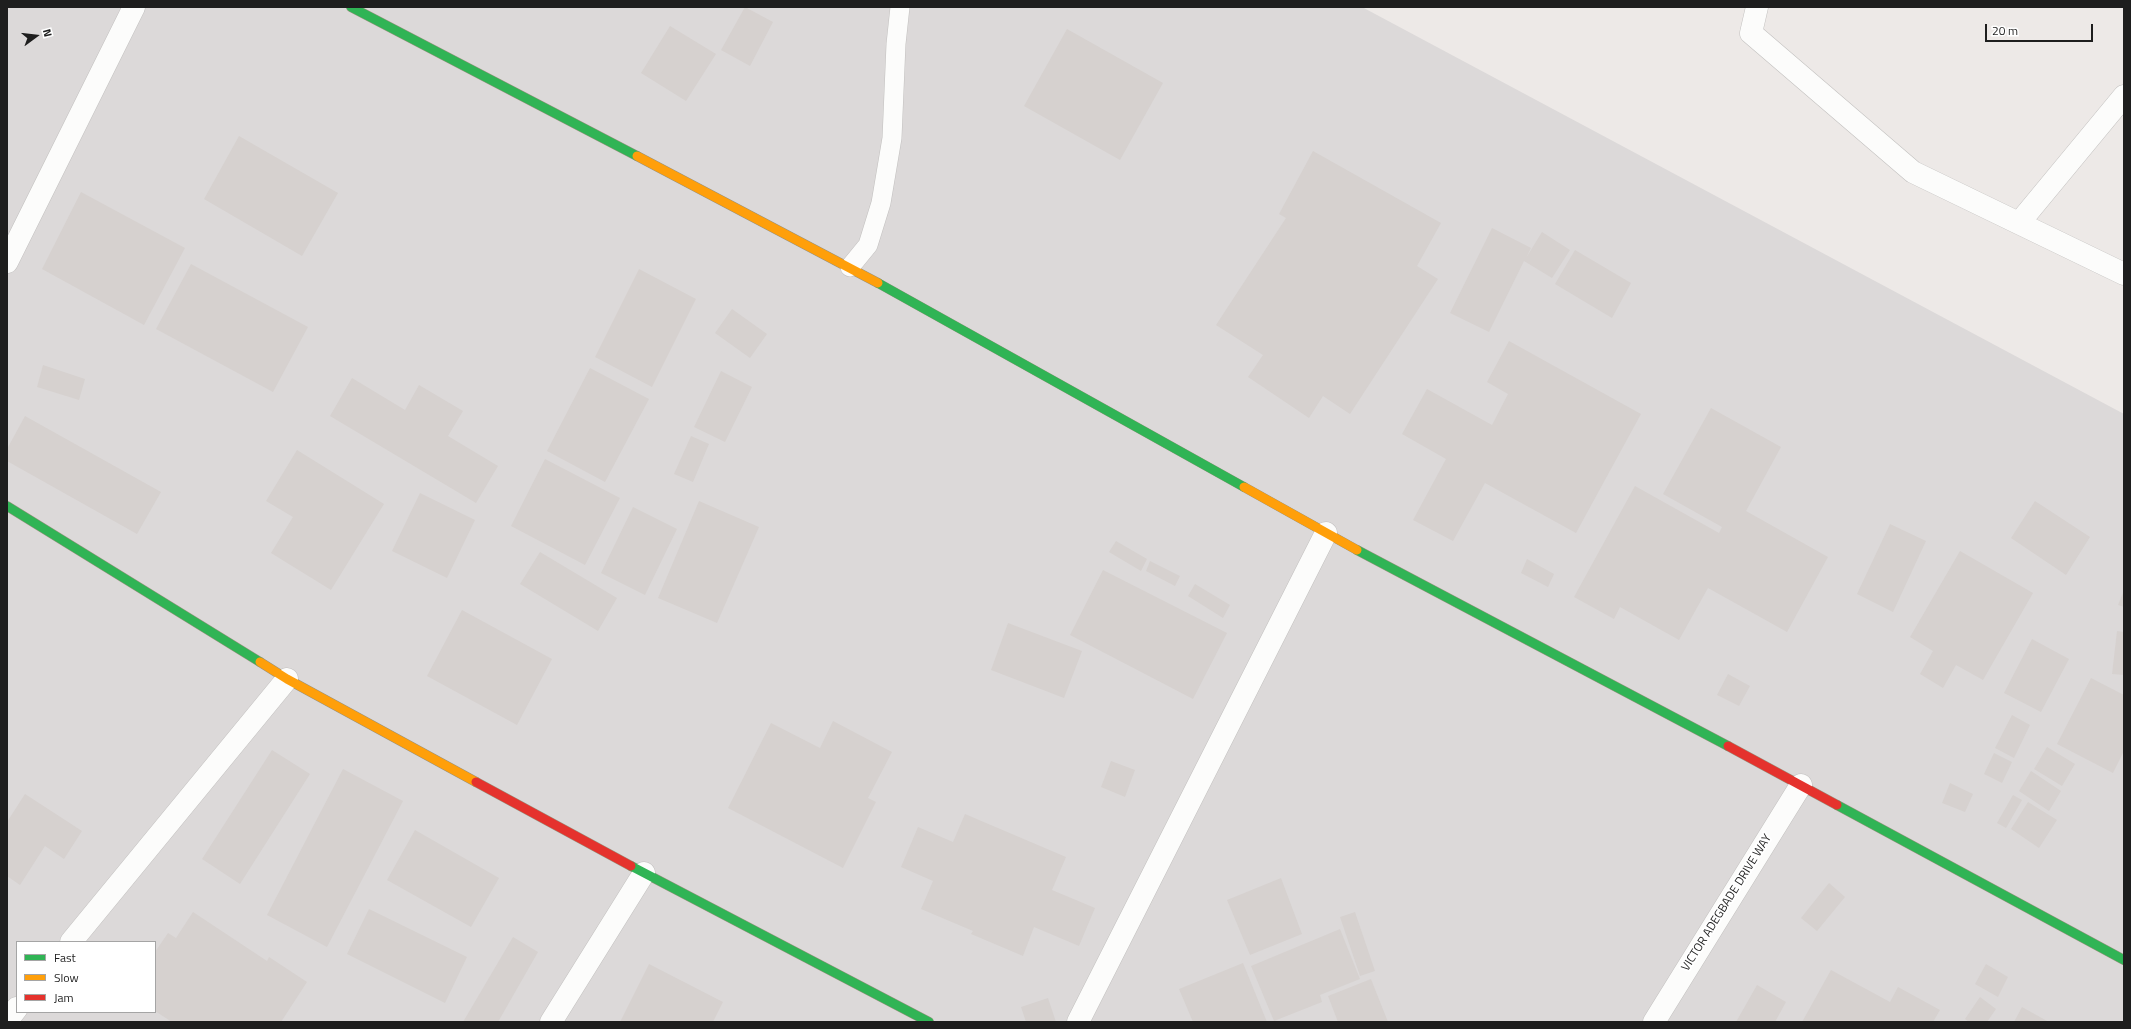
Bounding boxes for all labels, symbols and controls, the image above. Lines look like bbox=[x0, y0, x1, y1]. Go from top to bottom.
north arrow bbox=[16, 16, 56, 56]
scale bar bbox=[1987, 16, 2095, 42]
text: 20 m bbox=[1992, 21, 2018, 40]
text: N bbox=[39, 27, 56, 39]
street label: VICTOR ADEGBADE DRIVE WAY bbox=[1679, 832, 1775, 974]
legend bbox=[16, 941, 156, 1013]
text: Fast bbox=[54, 948, 76, 967]
text: Slow bbox=[54, 968, 79, 987]
text: Jam bbox=[54, 988, 74, 1007]

